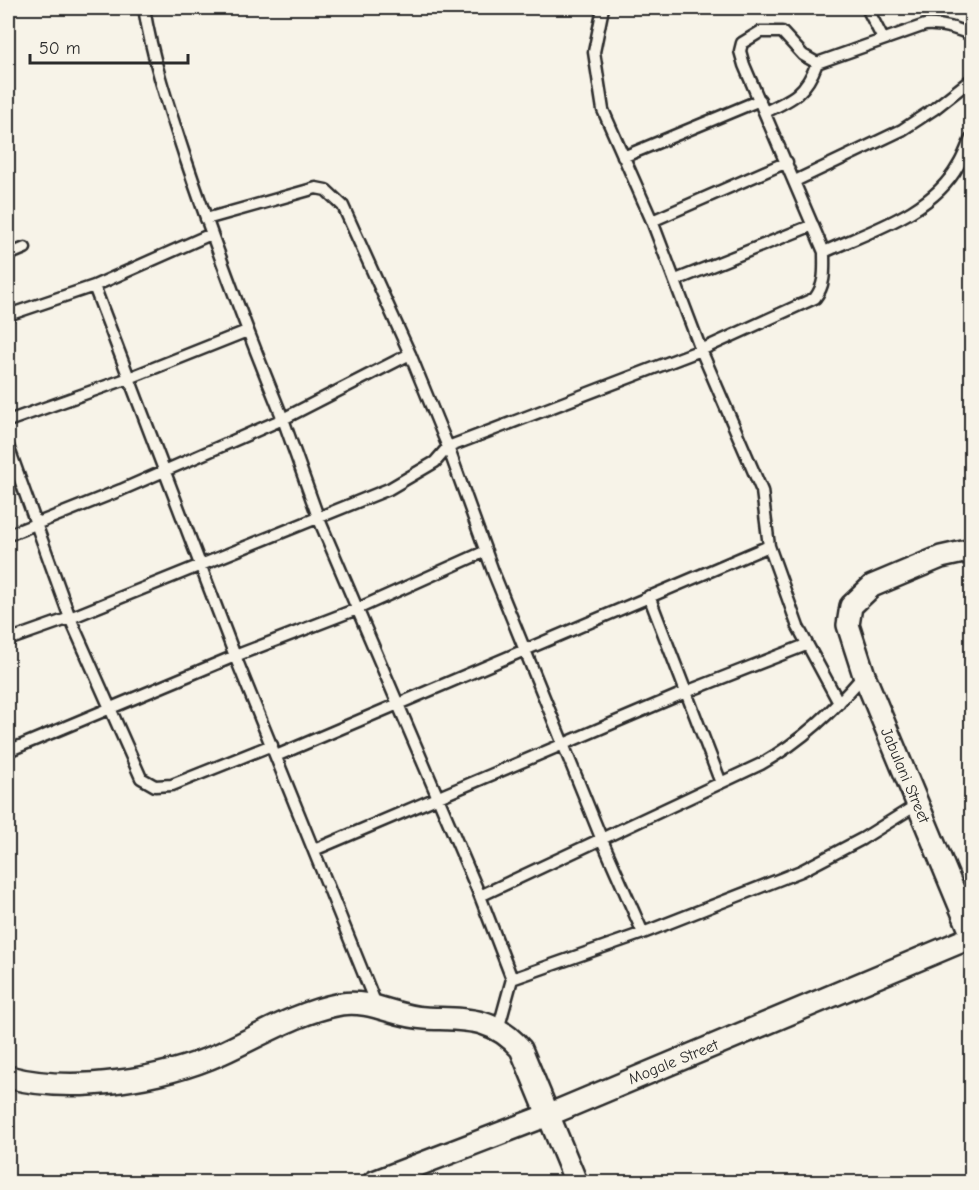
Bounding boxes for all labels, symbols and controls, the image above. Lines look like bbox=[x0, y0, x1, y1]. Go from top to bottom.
scale bar bbox=[30, 27, 188, 65]
text: 50 m bbox=[39, 38, 81, 59]
street label: Jabulani Street bbox=[877, 725, 933, 826]
street label: Mogale Street bbox=[626, 1036, 721, 1088]

